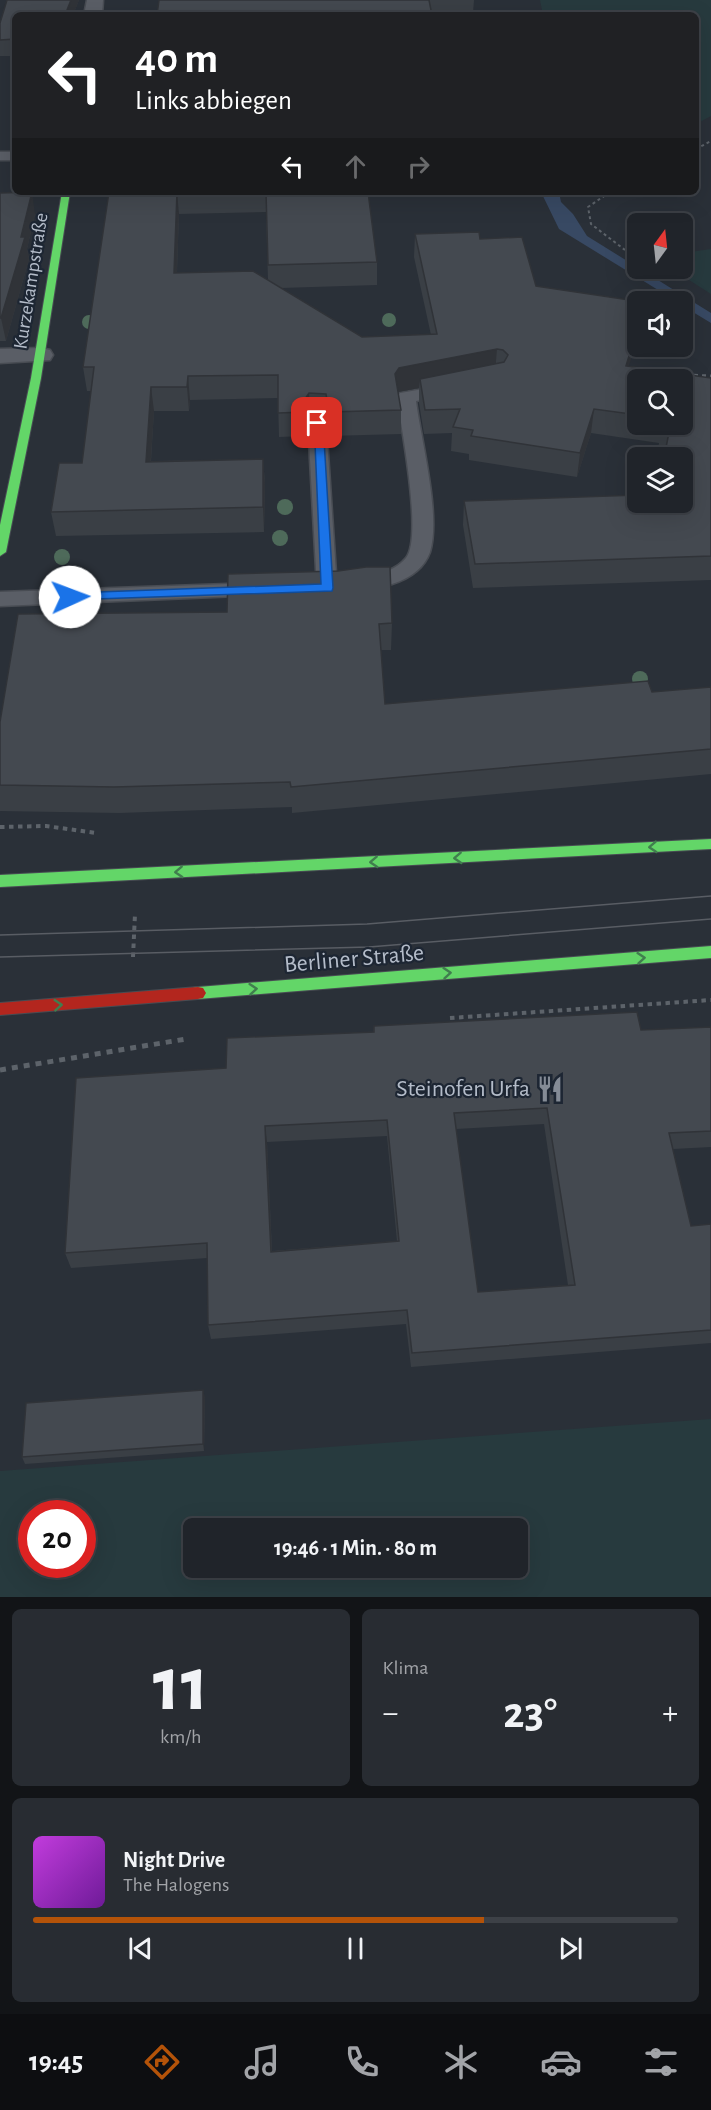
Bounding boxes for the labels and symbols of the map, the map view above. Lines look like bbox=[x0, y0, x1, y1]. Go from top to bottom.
street label: Kurzekampstraße bbox=[10, 211, 52, 351]
north arrow bbox=[627, 213, 693, 279]
pin bbox=[291, 397, 342, 448]
position arrow bbox=[38, 565, 102, 629]
one-way arrow bbox=[648, 841, 657, 854]
one-way arrow bbox=[453, 852, 462, 865]
one-way arrow bbox=[370, 856, 379, 869]
one-way arrow bbox=[175, 866, 184, 879]
street label: Berliner Straße bbox=[283, 941, 425, 977]
one-way arrow bbox=[637, 951, 646, 964]
one-way arrow bbox=[443, 967, 452, 980]
one-way arrow bbox=[248, 983, 257, 996]
one-way arrow bbox=[54, 999, 63, 1012]
restaurant icon: Steinofen Urfa bbox=[535, 1074, 565, 1104]
place label: Steinofen Urfa bbox=[396, 1077, 530, 1101]
speed limit sign: 20 bbox=[18, 1500, 96, 1578]

